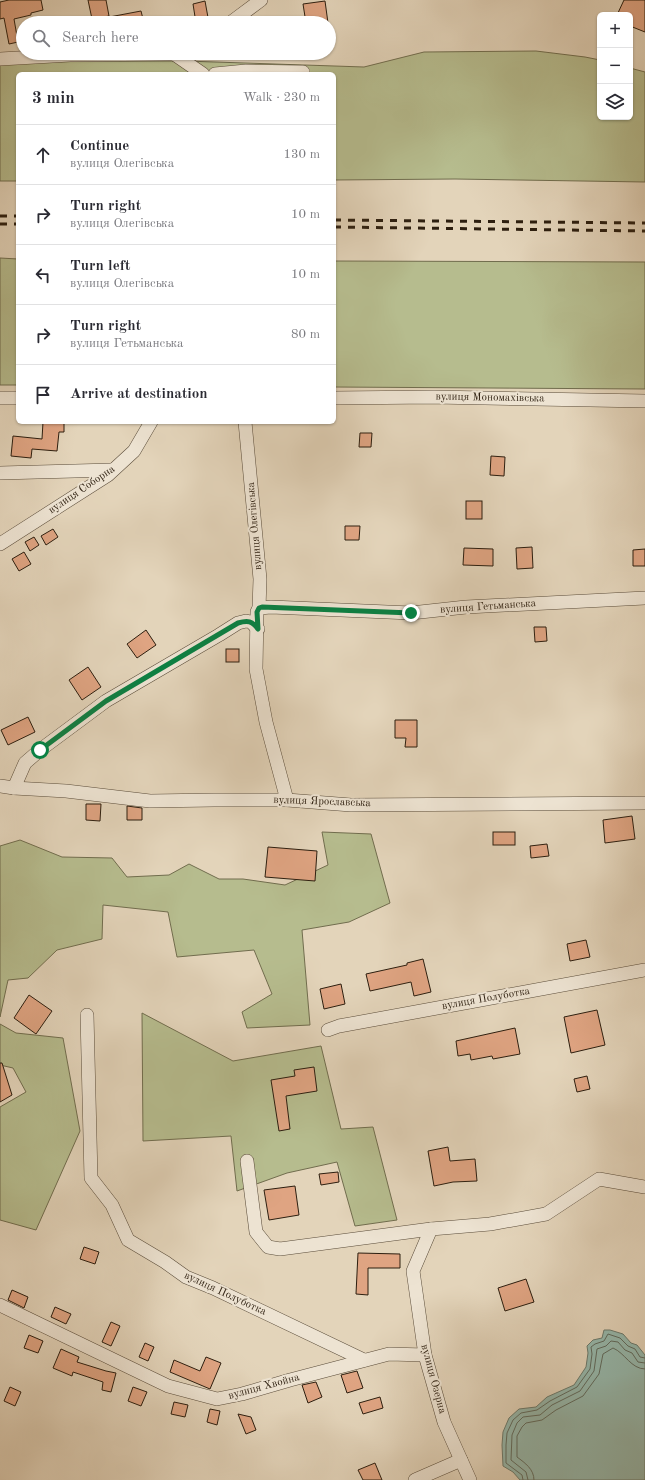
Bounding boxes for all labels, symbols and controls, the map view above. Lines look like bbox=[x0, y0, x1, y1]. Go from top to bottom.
map controls bbox=[597, 12, 633, 120]
button: + bbox=[597, 12, 633, 48]
search box bbox=[16, 16, 336, 60]
icon: search bbox=[30, 27, 52, 49]
text: Search here bbox=[62, 31, 139, 46]
button: − bbox=[597, 48, 633, 84]
button: layers bbox=[597, 84, 633, 120]
text: 3 min bbox=[32, 90, 75, 107]
text: Walk · 230 m bbox=[243, 91, 320, 104]
text: Continue bbox=[70, 139, 129, 154]
icon: ahead bbox=[32, 144, 54, 166]
text: 130 m bbox=[283, 148, 320, 161]
text: вулиця Олегівська bbox=[70, 157, 174, 170]
text: Turn right bbox=[70, 199, 141, 214]
icon: right bbox=[32, 204, 54, 226]
text: 10 m bbox=[291, 208, 320, 221]
text: вулиця Олегівська bbox=[70, 217, 174, 230]
text: Turn left bbox=[70, 259, 130, 274]
icon: left bbox=[32, 264, 54, 286]
text: 10 m bbox=[291, 268, 320, 281]
text: вулиця Олегівська bbox=[70, 277, 174, 290]
text: Turn right bbox=[70, 319, 141, 334]
icon: right bbox=[32, 324, 54, 346]
text: 80 m bbox=[291, 328, 320, 341]
text: вулиця Гетьманська bbox=[70, 337, 184, 350]
icon: arrive bbox=[32, 384, 54, 406]
text: Arrive at destination bbox=[70, 387, 208, 402]
street label: вулиця Мономахівська bbox=[435, 392, 545, 404]
street label: вулиця Соборна bbox=[47, 463, 118, 516]
street label: вулиця Олегівська bbox=[246, 481, 264, 570]
street label: вулиця Гетьманська bbox=[440, 598, 537, 616]
route end bbox=[402, 604, 420, 622]
route start bbox=[31, 741, 49, 759]
street label: вулиця Ярославська bbox=[273, 795, 371, 809]
street label: вулиця Полуботка bbox=[441, 986, 532, 1012]
street label: вулиця Полуботка bbox=[182, 1270, 268, 1318]
street label: вулиця Озерна bbox=[418, 1343, 448, 1415]
street label: вулиця Хвойна bbox=[227, 1372, 301, 1402]

